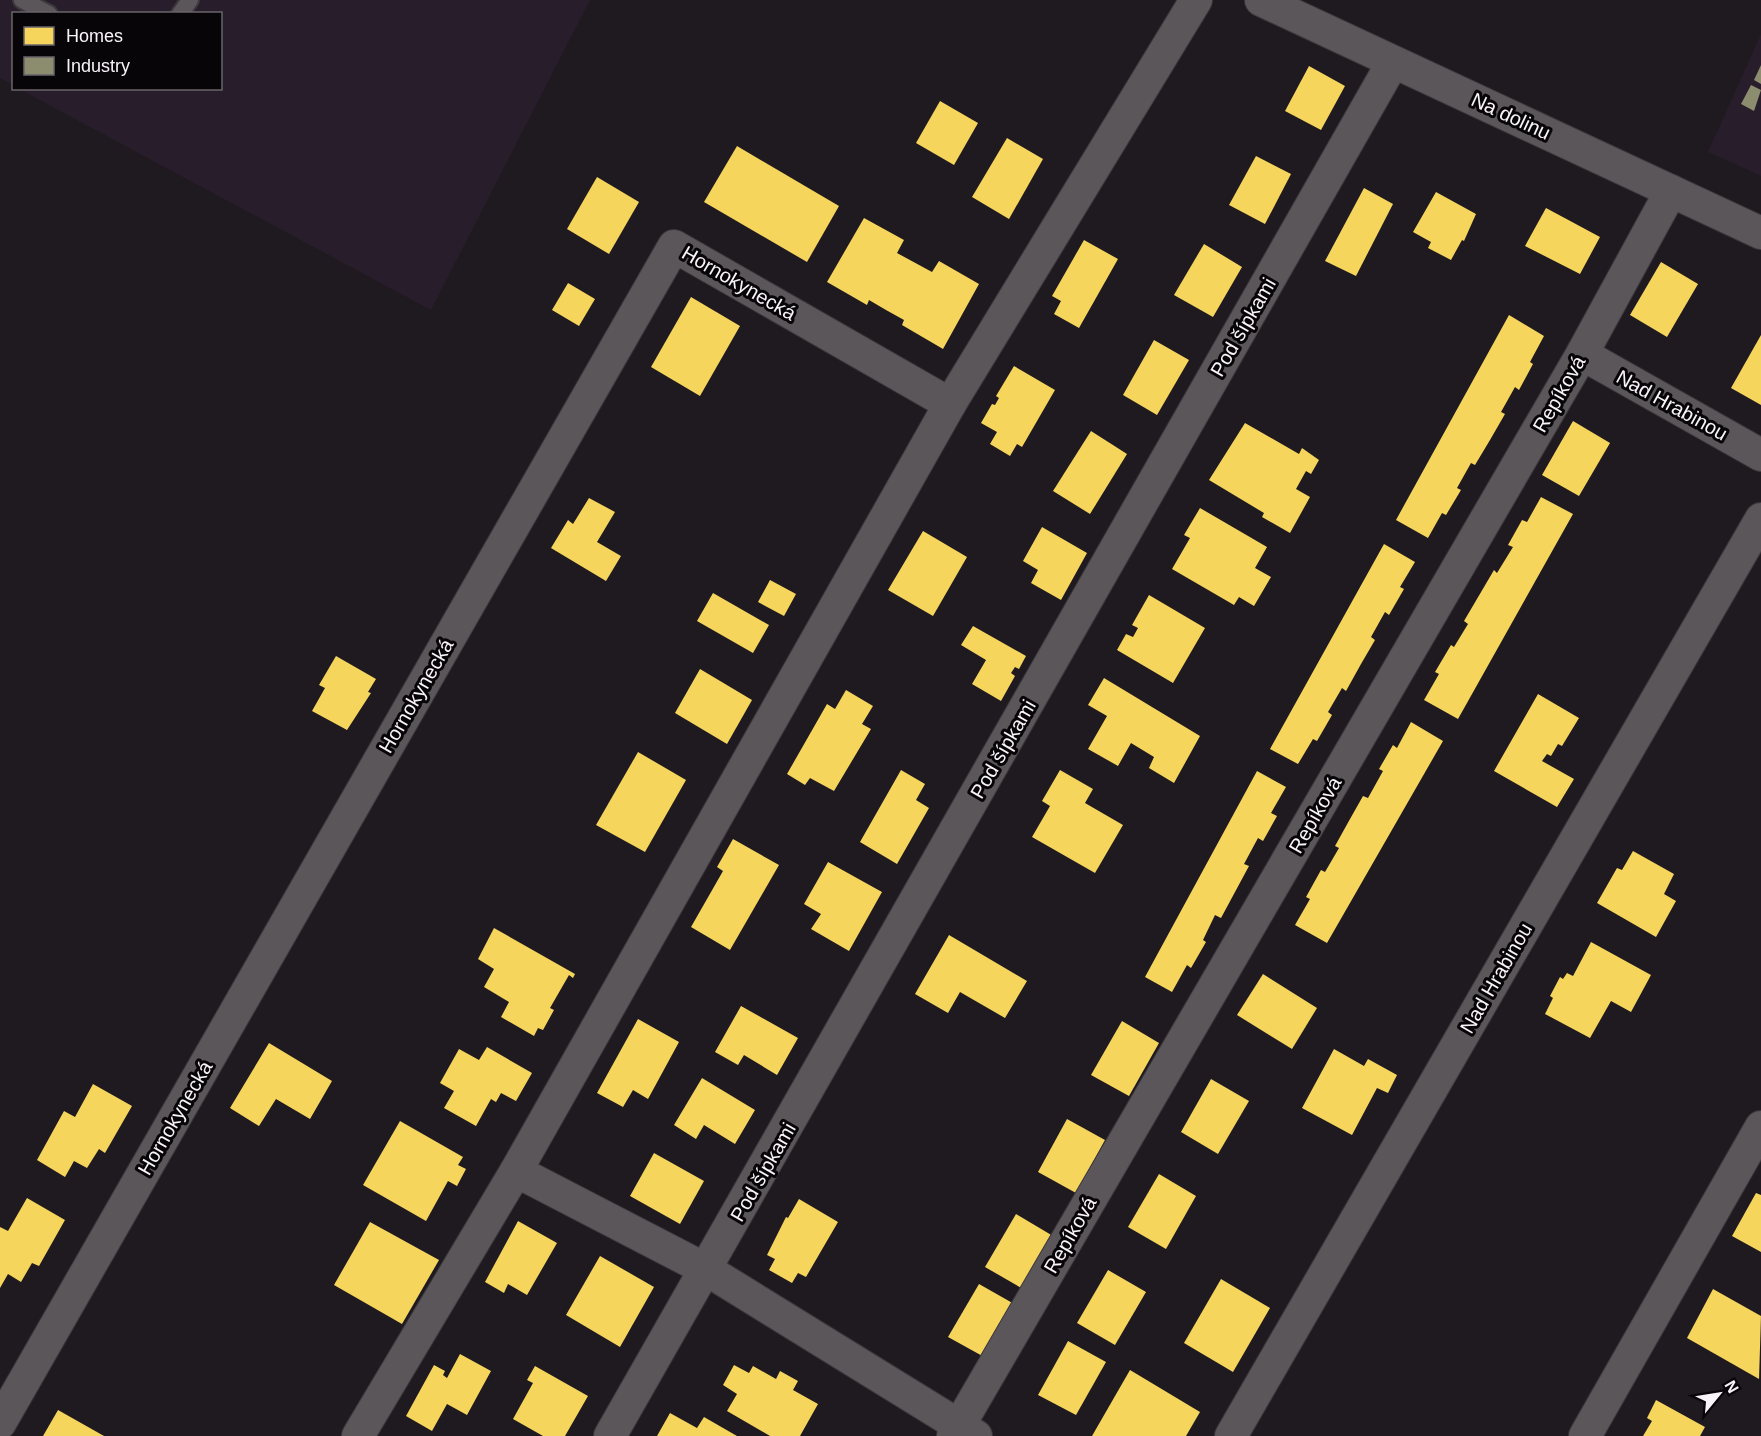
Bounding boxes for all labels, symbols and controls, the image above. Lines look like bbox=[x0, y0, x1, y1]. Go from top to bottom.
legend bbox=[12, 12, 222, 90]
text: Homes bbox=[66, 26, 123, 46]
text: Industry bbox=[66, 56, 130, 76]
street label: Na dolinu bbox=[1468, 88, 1554, 144]
street label: Hornokynecká bbox=[678, 242, 801, 325]
street label: Pod šípkami bbox=[1206, 274, 1280, 380]
street label: Repíková bbox=[1528, 351, 1590, 436]
street label: Nad Hrabinou bbox=[1613, 365, 1731, 445]
street label: Hornokynecká bbox=[375, 634, 458, 757]
street label: Pod šípkami bbox=[966, 696, 1040, 802]
street label: Repíková bbox=[1284, 772, 1346, 857]
street label: Nad Hrabinou bbox=[1456, 919, 1536, 1037]
street label: Hornokynecká bbox=[134, 1056, 217, 1179]
street label: Pod šípkami bbox=[726, 1119, 800, 1225]
street label: Repíková bbox=[1039, 1192, 1101, 1277]
north arrow bbox=[1689, 1364, 1749, 1424]
text: N bbox=[1721, 1377, 1742, 1396]

